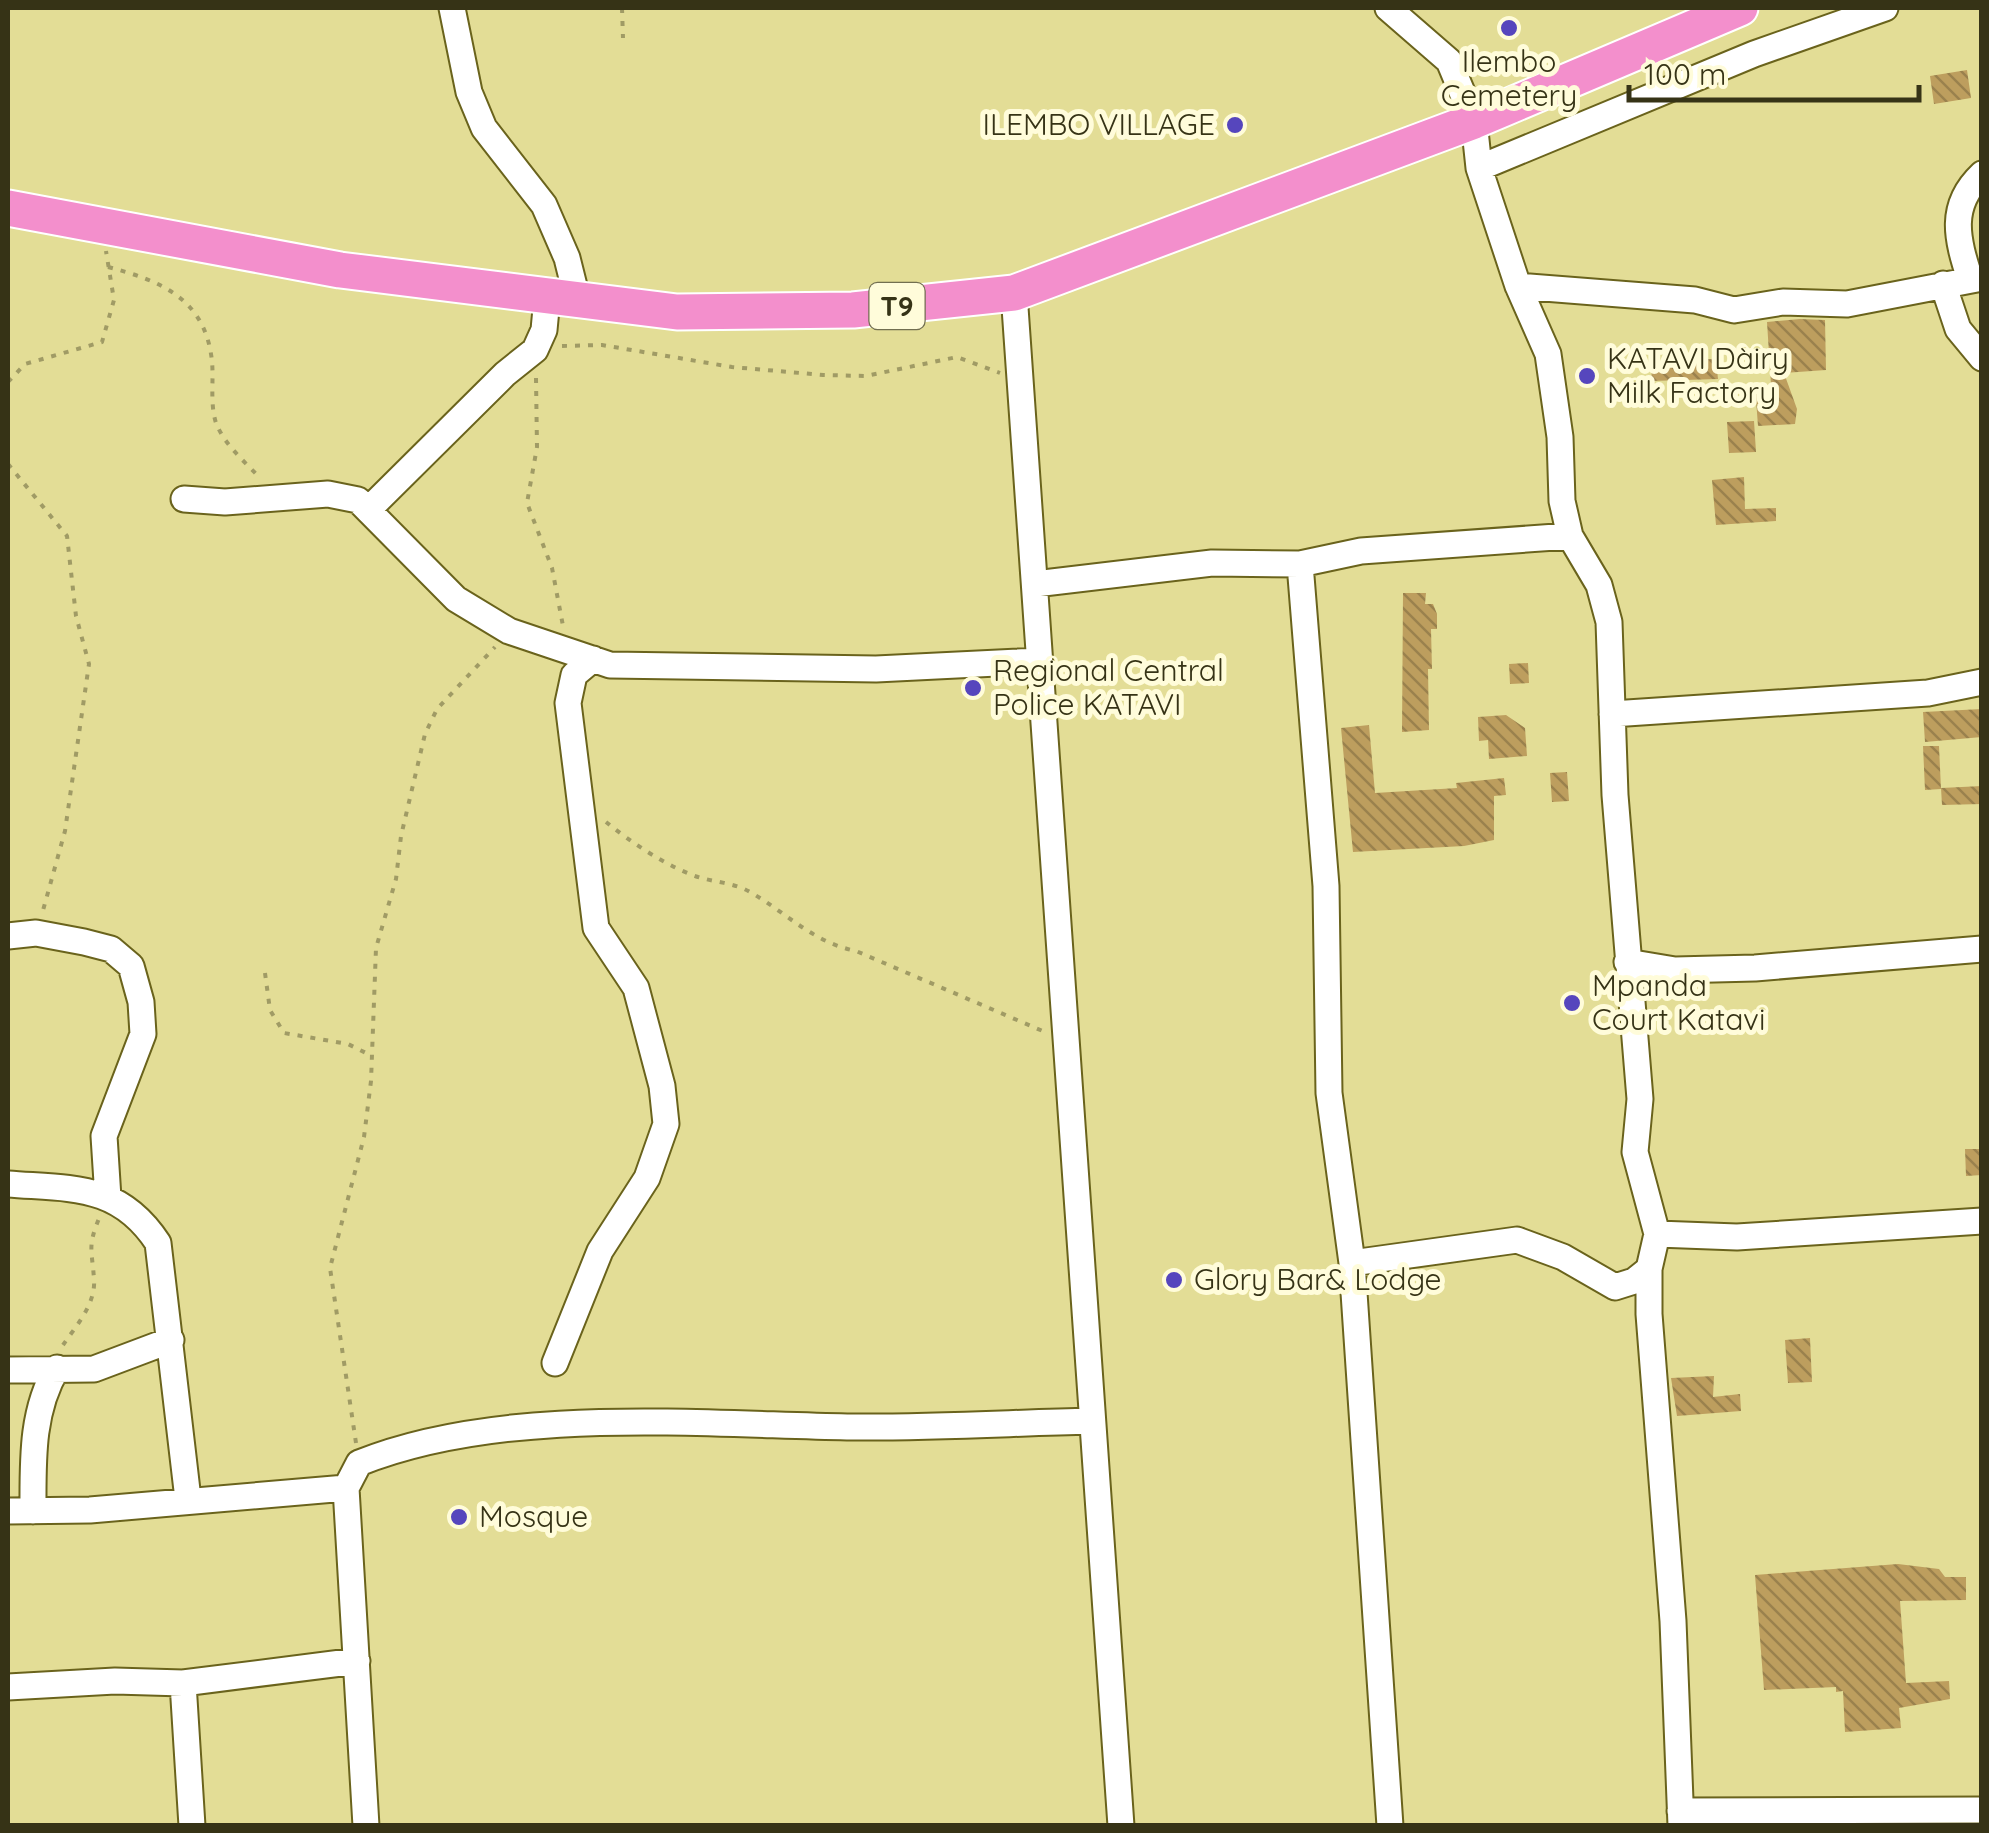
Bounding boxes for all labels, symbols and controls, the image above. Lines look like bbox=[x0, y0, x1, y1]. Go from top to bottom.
marker: Ilembo Cemetery bbox=[1498, 17, 1520, 39]
scale bar bbox=[1629, 40, 1919, 102]
place label: Ilembo Cemetery bbox=[1441, 42, 1577, 114]
text: 100 m bbox=[1644, 55, 1726, 93]
place label: ILEMBO VILLAGE bbox=[982, 105, 1215, 143]
marker: ILEMBO VILLAGE bbox=[1224, 114, 1246, 136]
road number: T9 bbox=[870, 283, 924, 329]
place label: KATAVI Dàiry Milk Factory bbox=[1607, 339, 1789, 411]
marker: KATAVI Dàiry Milk Factory bbox=[1576, 365, 1598, 387]
place label: Regional Central Police KATAVI bbox=[993, 651, 1224, 723]
marker: Regional Central Police KATAVI bbox=[962, 677, 984, 699]
place label: Mpanda Court Katavi bbox=[1592, 966, 1765, 1038]
marker: Mpanda Court Katavi bbox=[1561, 992, 1583, 1014]
place label: Glory Bar& Lodge bbox=[1194, 1260, 1442, 1298]
marker: Glory Bar& Lodge bbox=[1163, 1269, 1185, 1291]
place label: Mosque bbox=[479, 1497, 588, 1535]
marker: Mosque bbox=[448, 1506, 470, 1528]

